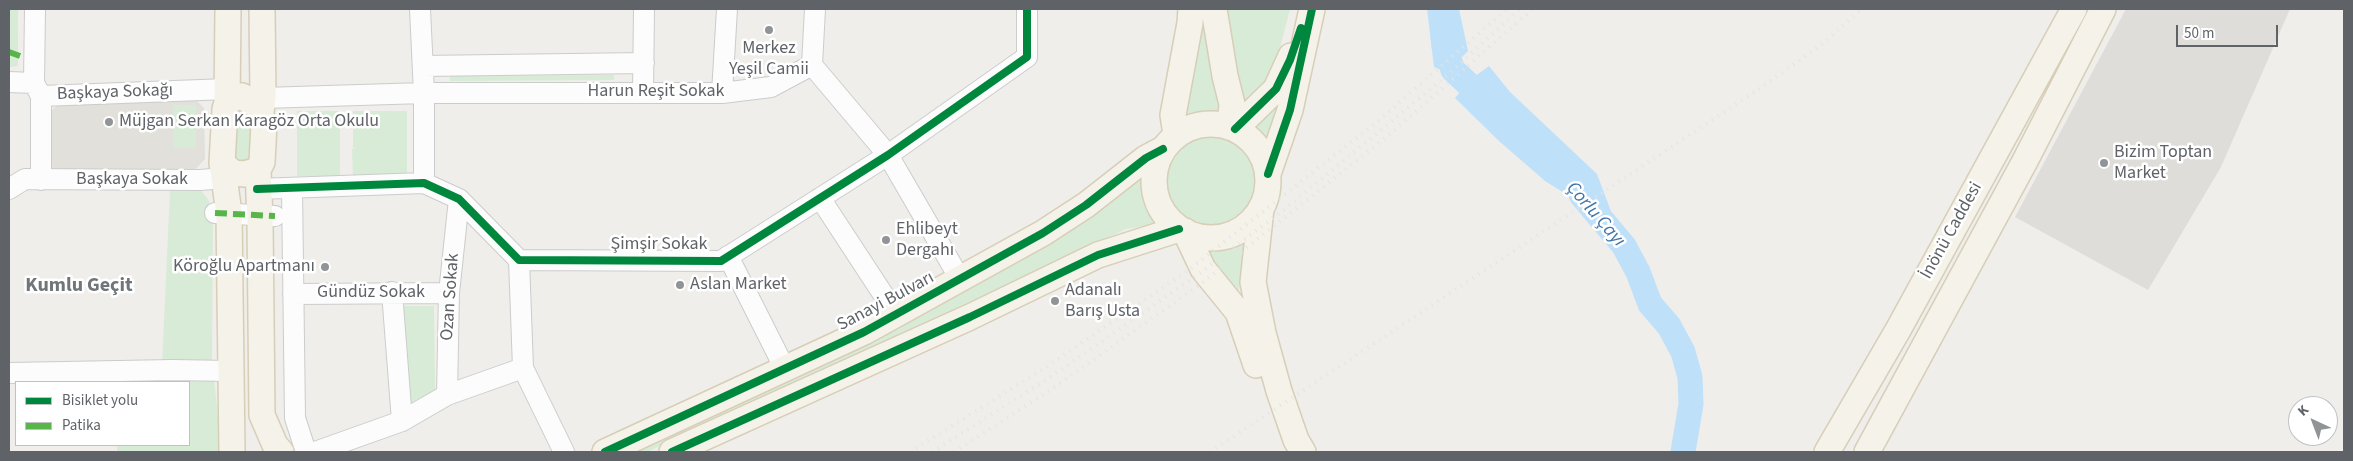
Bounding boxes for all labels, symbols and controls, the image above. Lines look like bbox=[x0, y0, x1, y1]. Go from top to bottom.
scale bar bbox=[2178, 15, 2280, 47]
text: 50 m bbox=[2184, 23, 2214, 44]
marker: Merkez Yeşil Camii bbox=[763, 24, 775, 36]
place label: Merkez Yeşil Camii bbox=[729, 38, 809, 80]
street label: Başkaya Sokağı bbox=[56, 80, 174, 106]
street label: Harun Reşit Sokak bbox=[587, 81, 725, 103]
place label: Müjgan Serkan Karagöz Orta Okulu bbox=[119, 111, 379, 133]
marker: Müjgan Serkan Karagöz Orta Okulu bbox=[103, 116, 115, 128]
place label: Bizim Toptan Market bbox=[2114, 142, 2212, 184]
marker: Bizim Toptan Market bbox=[2098, 157, 2110, 169]
street label: Başkaya Sokak bbox=[76, 169, 188, 191]
water label: Çorlu Çayı bbox=[1561, 178, 1629, 252]
street label: İnönü Caddesi bbox=[1916, 179, 1988, 283]
place label: Ehlibeyt Dergahı bbox=[896, 219, 958, 262]
street label: Şimşir Sokak bbox=[611, 234, 707, 256]
marker: Ehlibeyt Dergahı bbox=[880, 234, 892, 246]
street label: Ozan Sokak bbox=[437, 253, 465, 341]
place label: Köroğlu Apartmanı bbox=[173, 256, 315, 278]
marker: Köroğlu Apartmanı bbox=[319, 261, 331, 273]
street label: Sanayi Bulvarı bbox=[834, 267, 938, 337]
place label: Aslan Market bbox=[690, 274, 787, 296]
district label: Kumlu Geçit bbox=[25, 275, 133, 299]
marker: Aslan Market bbox=[674, 279, 686, 291]
place label: Adanalı Barış Usta bbox=[1065, 280, 1140, 322]
street label: Gündüz Sokak bbox=[317, 282, 425, 304]
marker: Adanalı Barış Usta bbox=[1049, 295, 1061, 307]
legend bbox=[15, 381, 190, 446]
text: Bisiklet yolu bbox=[62, 390, 138, 411]
north arrow bbox=[2288, 396, 2338, 446]
text: K bbox=[2293, 401, 2313, 421]
text: Patika bbox=[62, 415, 101, 436]

